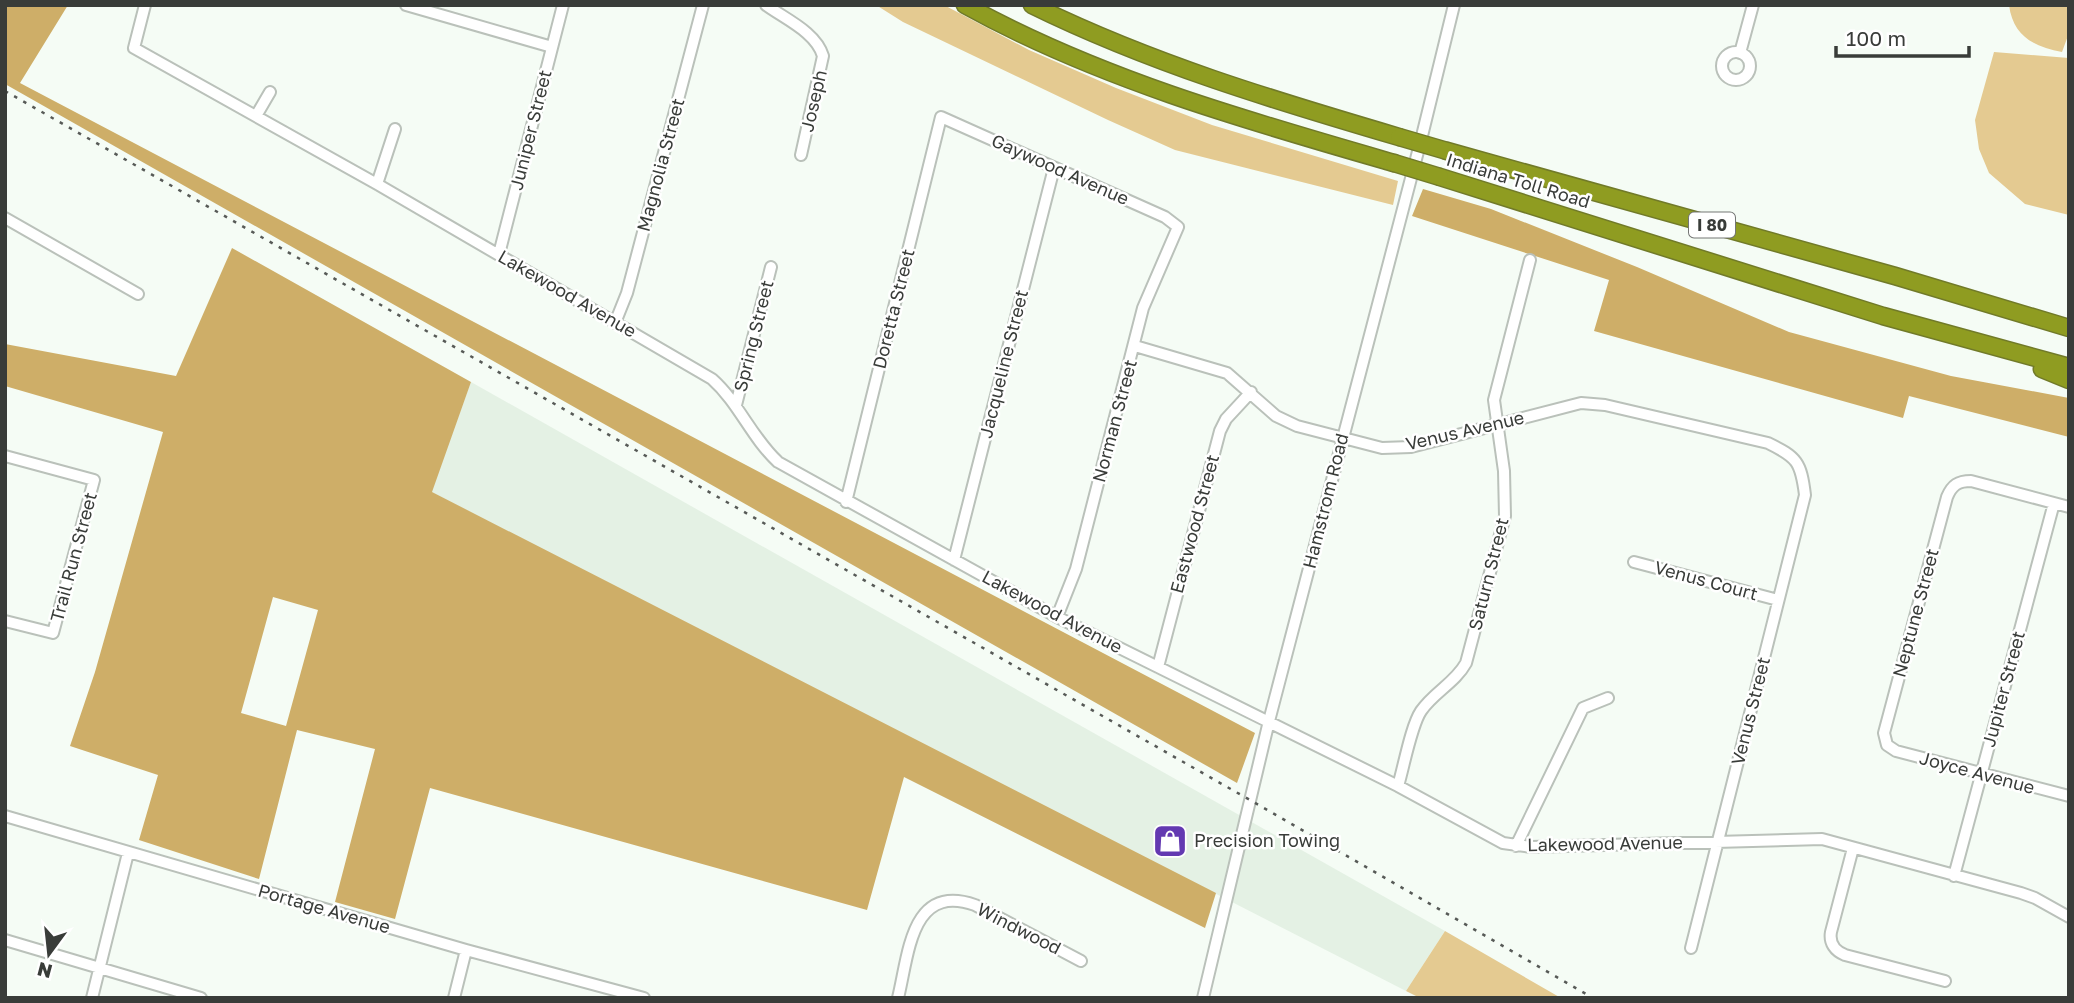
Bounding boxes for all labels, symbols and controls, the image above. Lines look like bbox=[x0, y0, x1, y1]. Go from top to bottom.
scale bar bbox=[1836, 14, 1969, 58]
text: 100 m bbox=[1846, 25, 1906, 51]
street label: Juniper Street bbox=[504, 67, 556, 192]
street label: Joseph bbox=[795, 68, 831, 134]
street label: Magnolia Street bbox=[632, 96, 688, 234]
street label: Gaywood Avenue bbox=[988, 129, 1133, 209]
street label: Indiana Toll Road bbox=[1444, 148, 1593, 212]
road number: I 80 bbox=[1689, 213, 1735, 238]
street label: Lakewood Avenue bbox=[495, 245, 640, 342]
street label: Doretta Street bbox=[867, 246, 919, 371]
street label: Spring Street bbox=[729, 278, 778, 394]
street label: Jacqueline Street bbox=[974, 287, 1032, 440]
street label: Norman Street bbox=[1087, 357, 1141, 485]
street label: Venus Avenue bbox=[1403, 406, 1526, 454]
street label: Hamstrom Road bbox=[1298, 431, 1352, 571]
street label: Eastwood Street bbox=[1165, 452, 1223, 596]
street label: Trail Run Street bbox=[45, 490, 101, 624]
street label: Saturn Street bbox=[1463, 515, 1513, 632]
street label: Neptune Street bbox=[1887, 546, 1943, 680]
street label: Venus Court bbox=[1652, 556, 1760, 604]
street label: Lakewood Avenue bbox=[979, 565, 1126, 657]
street label: Jupiter Street bbox=[1977, 628, 2029, 749]
street label: Venus Street bbox=[1726, 654, 1774, 767]
street label: Joyce Avenue bbox=[1917, 746, 2037, 798]
shop icon: Precision Towing bbox=[1151, 822, 1189, 860]
place label: Precision Towing bbox=[1194, 829, 1340, 851]
street label: Lakewood Avenue bbox=[1527, 831, 1683, 855]
street label: Portage Avenue bbox=[256, 879, 393, 937]
street label: Windwood bbox=[974, 898, 1065, 959]
north arrow bbox=[14, 919, 84, 989]
text: N bbox=[35, 958, 54, 984]

